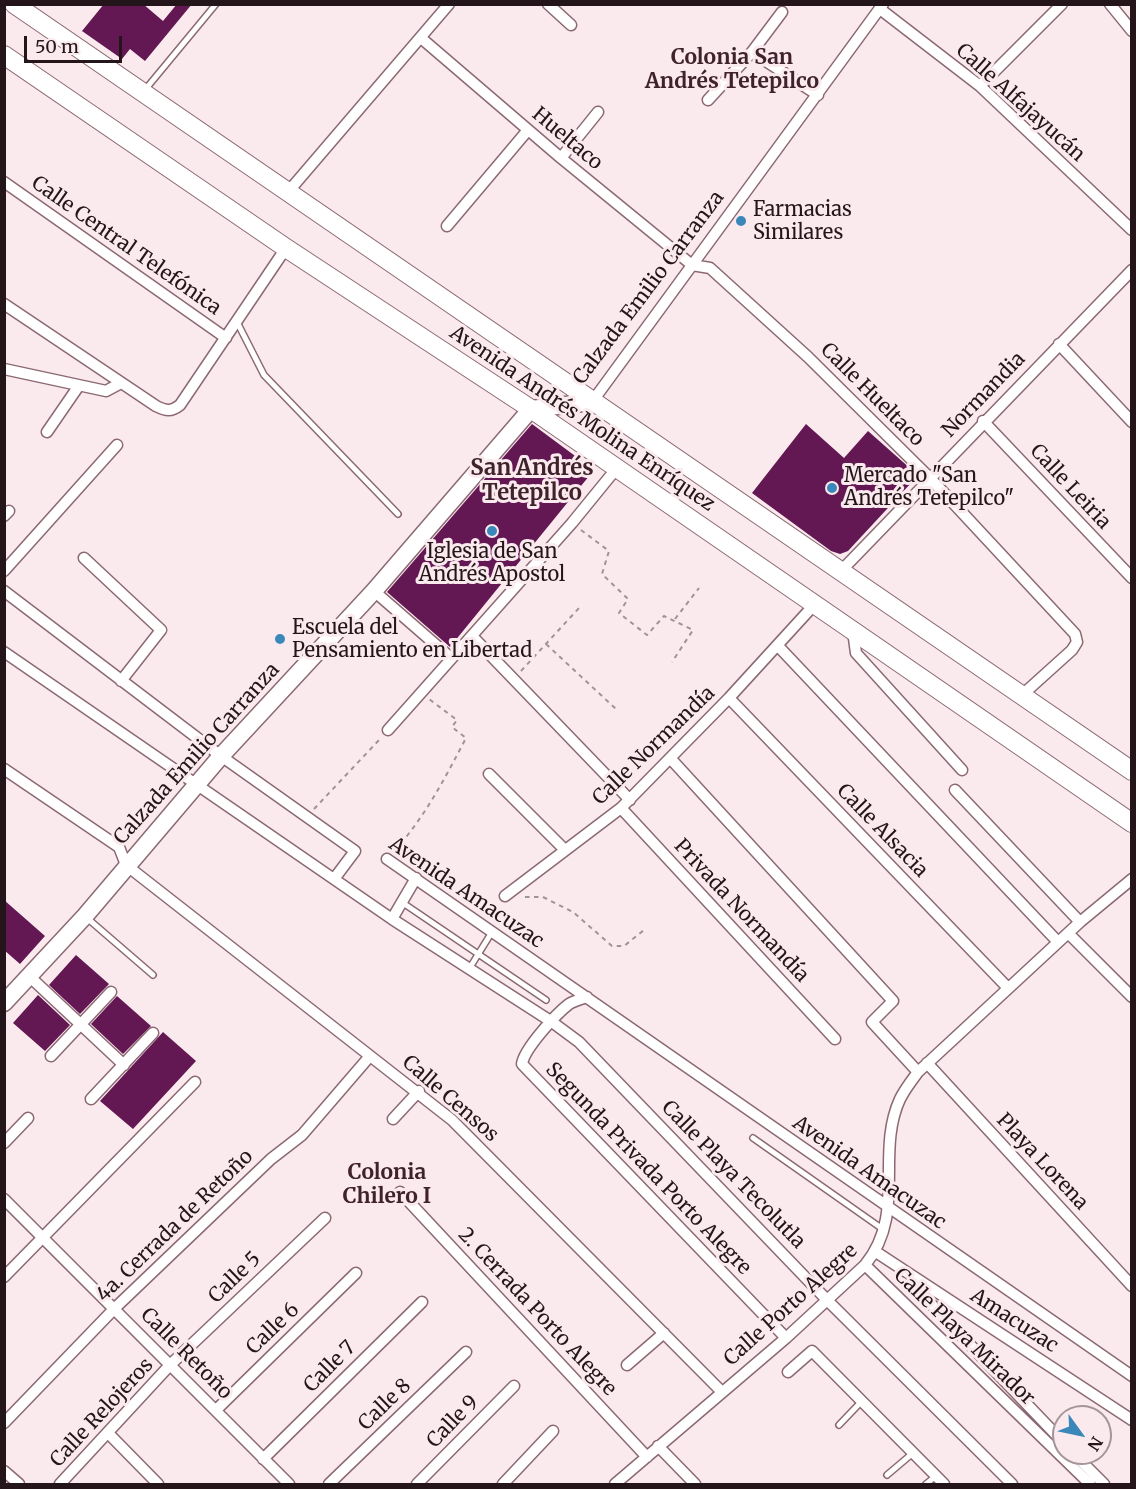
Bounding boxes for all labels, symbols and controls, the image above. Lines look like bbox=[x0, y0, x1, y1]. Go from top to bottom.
scale bar bbox=[27, 24, 124, 62]
text: 50 m bbox=[35, 35, 79, 58]
street label: Calle Alfajayucán bbox=[951, 39, 1089, 167]
district label: Colonia San Andrés Tetepilco bbox=[645, 45, 819, 95]
street label: Hueltaco bbox=[527, 103, 607, 175]
street label: Calle Central Telefónica bbox=[27, 171, 225, 321]
street label: Calzada Emilio Carranza bbox=[568, 187, 730, 389]
place label: Farmacias Similares bbox=[753, 198, 852, 245]
marker: Farmacias Similares bbox=[734, 214, 748, 228]
street label: Avenida Andrés Molina Enríquez bbox=[445, 321, 719, 517]
street label: Calle Hueltaco bbox=[815, 338, 929, 452]
street label: Normandia bbox=[937, 347, 1031, 443]
street label: Calle Leiria bbox=[1025, 440, 1115, 534]
district label: San Andrés Tetepilco bbox=[470, 456, 594, 508]
place label: Mercado "San Andrés Tetepilco" bbox=[844, 464, 1014, 511]
marker: Mercado "San Andrés Tetepilco" bbox=[825, 481, 839, 495]
marker: Iglesia de San Andrés Apostol bbox=[485, 524, 499, 538]
place label: Iglesia de San Andrés Apostol bbox=[419, 540, 565, 587]
place label: Escuela del Pensamiento en Libertad bbox=[292, 616, 532, 663]
marker: Escuela del Pensamiento en Libertad bbox=[273, 632, 287, 646]
street label: Calzada Emilio Carranza bbox=[109, 658, 285, 850]
street label: Calle Normandía bbox=[588, 682, 720, 810]
street label: Calle Alsacia bbox=[832, 779, 932, 883]
street label: Avenida Amacuzac bbox=[384, 832, 548, 954]
street label: Privada Normandía bbox=[669, 835, 813, 987]
street label: Calle Censos bbox=[397, 1051, 503, 1147]
street label: Segunda Privada Porto Alegre bbox=[540, 1058, 756, 1280]
street label: Calle Playa Tecolutla bbox=[656, 1096, 810, 1254]
street label: Playa Lorena bbox=[991, 1109, 1093, 1215]
street label: Avenida Amacuzac bbox=[788, 1111, 950, 1235]
street label: 4a. Cerrada de Retoño bbox=[92, 1145, 258, 1307]
district label: Colonia Chilero I bbox=[343, 1160, 431, 1210]
street label: 2. Cerrada Porto Alegre bbox=[453, 1223, 621, 1401]
street label: Calle Porto Alegre bbox=[719, 1239, 863, 1371]
street label: Calle 5 bbox=[204, 1247, 266, 1309]
street label: Calle Playa Mirador bbox=[889, 1264, 1039, 1410]
street label: Amacuzac bbox=[966, 1284, 1062, 1358]
street label: Calle 6 bbox=[242, 1298, 304, 1360]
street label: Calle Retoño bbox=[135, 1303, 237, 1405]
street label: Calle 7 bbox=[299, 1336, 361, 1398]
street label: Calle Relojeros bbox=[46, 1354, 158, 1472]
street label: Calle 8 bbox=[354, 1374, 416, 1436]
street label: Calle 9 bbox=[422, 1391, 484, 1453]
north arrow bbox=[1052, 1405, 1112, 1465]
text: N bbox=[1084, 1433, 1107, 1454]

